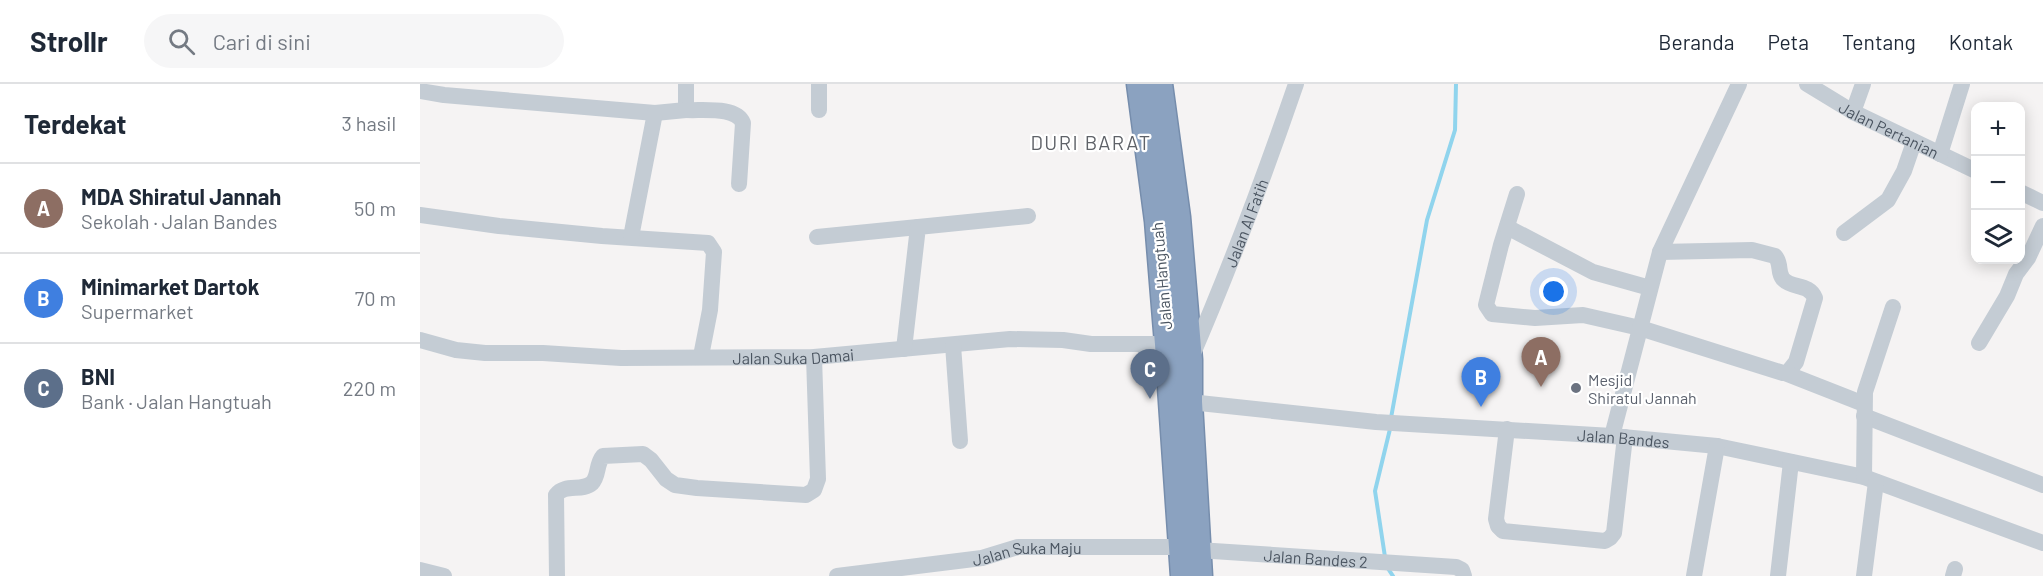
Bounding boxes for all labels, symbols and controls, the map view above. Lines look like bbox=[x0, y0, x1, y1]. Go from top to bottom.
search box bbox=[144, 14, 564, 68]
text: Strollr bbox=[30, 24, 108, 58]
icon: search bbox=[165, 25, 198, 58]
text: Cari di sini bbox=[213, 28, 311, 54]
text: Beranda bbox=[1658, 29, 1734, 54]
text: Peta bbox=[1767, 29, 1809, 54]
text: Tentang bbox=[1842, 29, 1916, 54]
text: Kontak bbox=[1949, 29, 2013, 54]
street label: Jalan Pertanian bbox=[1836, 97, 1942, 161]
map controls bbox=[1971, 102, 2025, 264]
button: + bbox=[1971, 102, 2025, 156]
text: Terdekat bbox=[24, 108, 126, 139]
text: 3 hasil bbox=[341, 111, 396, 135]
district label: DURI BARAT bbox=[1030, 130, 1152, 154]
button: − bbox=[1971, 156, 2025, 210]
street label: Jalan Al Fatih bbox=[1220, 176, 1271, 270]
text: MDA Shiratul Jannah bbox=[81, 183, 281, 209]
text: A bbox=[37, 196, 50, 220]
text: 50 m bbox=[354, 196, 396, 220]
text: Sekolah · Jalan Bandes bbox=[81, 209, 277, 233]
button: layers bbox=[1971, 210, 2025, 264]
street label: Jalan Hangtuah bbox=[1147, 221, 1175, 331]
text: Minimarket Dartok bbox=[81, 273, 260, 299]
your location bbox=[1539, 277, 1568, 306]
text: B bbox=[37, 286, 50, 310]
text: 70 m bbox=[355, 286, 396, 310]
text: Supermarket bbox=[81, 299, 194, 323]
pin: A bbox=[1522, 338, 1560, 387]
street label: Jalan Suka Damai bbox=[732, 344, 855, 367]
pin: C bbox=[1130, 350, 1170, 399]
pin: B bbox=[1462, 358, 1500, 407]
text: BNI bbox=[81, 363, 115, 389]
place label: Mesjid Shiratul Jannah bbox=[1588, 370, 1697, 407]
text: C bbox=[37, 376, 50, 400]
text: 220 m bbox=[343, 376, 396, 400]
marker: Mesjid Shiratul Jannah bbox=[1569, 381, 1583, 395]
text: Bank · Jalan Hangtuah bbox=[81, 389, 272, 413]
street label: Jalan Bandes bbox=[1577, 424, 1670, 451]
street label: Jalan Suka Maju bbox=[972, 537, 1081, 569]
street label: Jalan Bandes 2 bbox=[1263, 545, 1368, 571]

